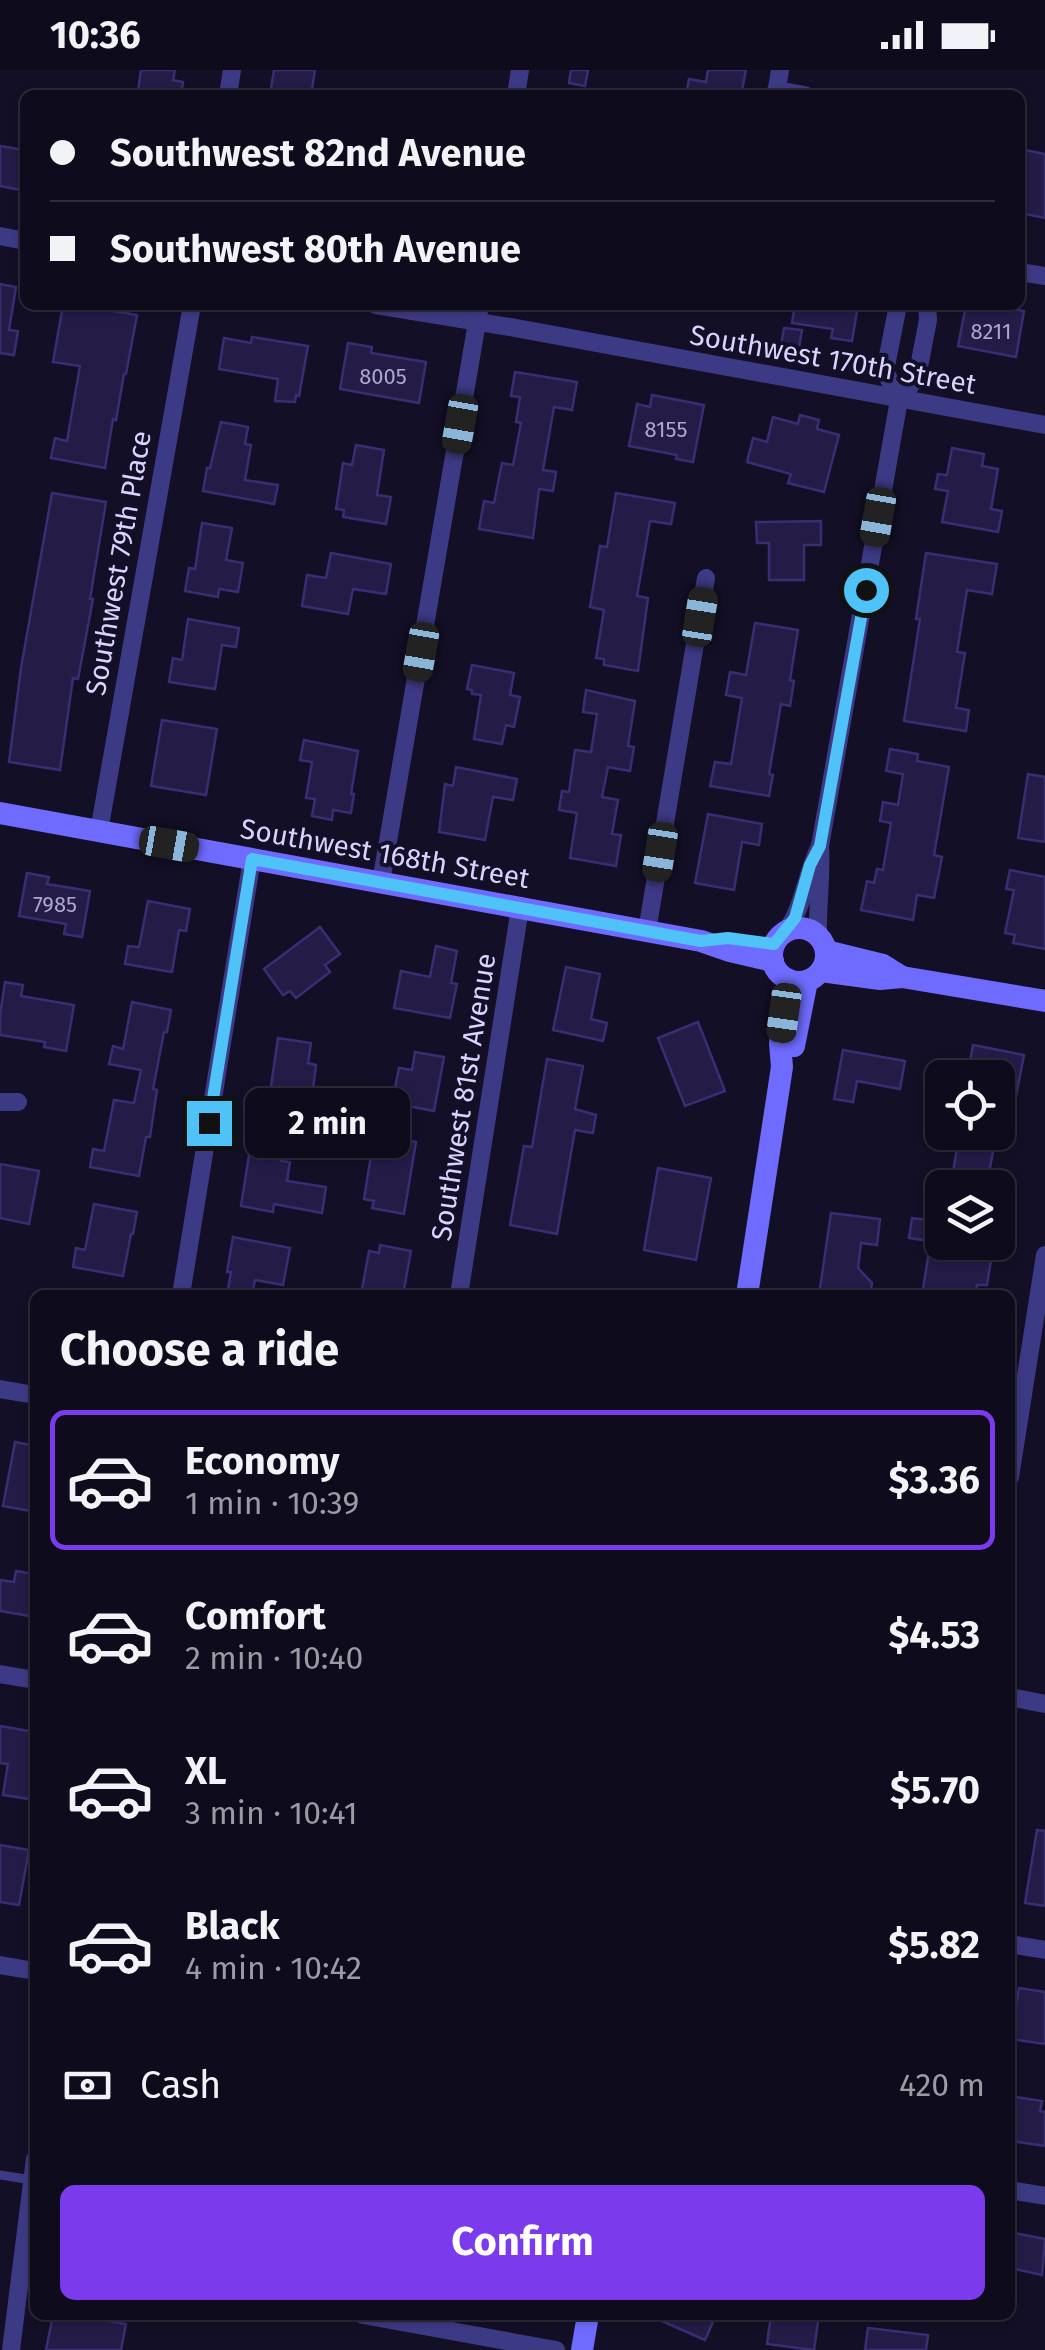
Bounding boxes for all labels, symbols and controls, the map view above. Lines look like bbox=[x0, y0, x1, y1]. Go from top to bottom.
text: 10:36 bbox=[50, 12, 141, 58]
text: Southwest 82nd Avenue bbox=[110, 130, 526, 176]
text: Southwest 80th Avenue bbox=[110, 226, 521, 272]
street label: Southwest 170th Street bbox=[687, 318, 980, 401]
house number: 8211 bbox=[971, 318, 1012, 345]
house number: 8005 bbox=[359, 363, 407, 390]
car bbox=[440, 392, 480, 456]
house number: 8155 bbox=[645, 416, 687, 443]
street label: Southwest 79th Place bbox=[79, 428, 158, 698]
car bbox=[858, 485, 898, 549]
route start bbox=[844, 568, 889, 613]
car bbox=[680, 585, 720, 649]
car bbox=[401, 620, 441, 684]
street label: Southwest 168th Street bbox=[238, 812, 533, 895]
car bbox=[640, 820, 680, 884]
car bbox=[137, 824, 201, 864]
house number: 7985 bbox=[33, 891, 77, 918]
street label: Southwest 81st Avenue bbox=[424, 951, 503, 1243]
car bbox=[765, 981, 803, 1045]
map controls bbox=[925, 1060, 1015, 1260]
button: locate bbox=[925, 1060, 1015, 1150]
callout: 2 min bbox=[244, 1088, 409, 1158]
route end bbox=[187, 1101, 232, 1146]
text: 2 min bbox=[288, 1104, 367, 1142]
button: layers bbox=[925, 1170, 1015, 1260]
text: Choose a ride bbox=[60, 1323, 339, 1377]
icon: car bbox=[65, 1435, 155, 1525]
text: Economy bbox=[185, 1438, 340, 1484]
text: $3.36 bbox=[888, 1457, 980, 1503]
text: 1 min · 10:39 bbox=[185, 1484, 359, 1522]
icon: car bbox=[65, 1590, 155, 1680]
text: Comfort bbox=[185, 1593, 326, 1639]
text: $4.53 bbox=[888, 1612, 980, 1658]
text: 2 min · 10:40 bbox=[185, 1639, 363, 1677]
icon: car bbox=[65, 1745, 155, 1835]
text: XL bbox=[185, 1748, 227, 1794]
text: $5.70 bbox=[890, 1767, 980, 1813]
text: 3 min · 10:41 bbox=[185, 1794, 358, 1832]
icon: car bbox=[65, 1900, 155, 1990]
text: Black bbox=[185, 1903, 280, 1949]
text: $5.82 bbox=[888, 1922, 980, 1968]
text: 4 min · 10:42 bbox=[185, 1949, 362, 1987]
icon: cash bbox=[60, 2058, 115, 2113]
text: Cash bbox=[140, 2062, 221, 2108]
text: 420 m bbox=[899, 2066, 985, 2104]
button: Confirm bbox=[60, 2185, 985, 2300]

